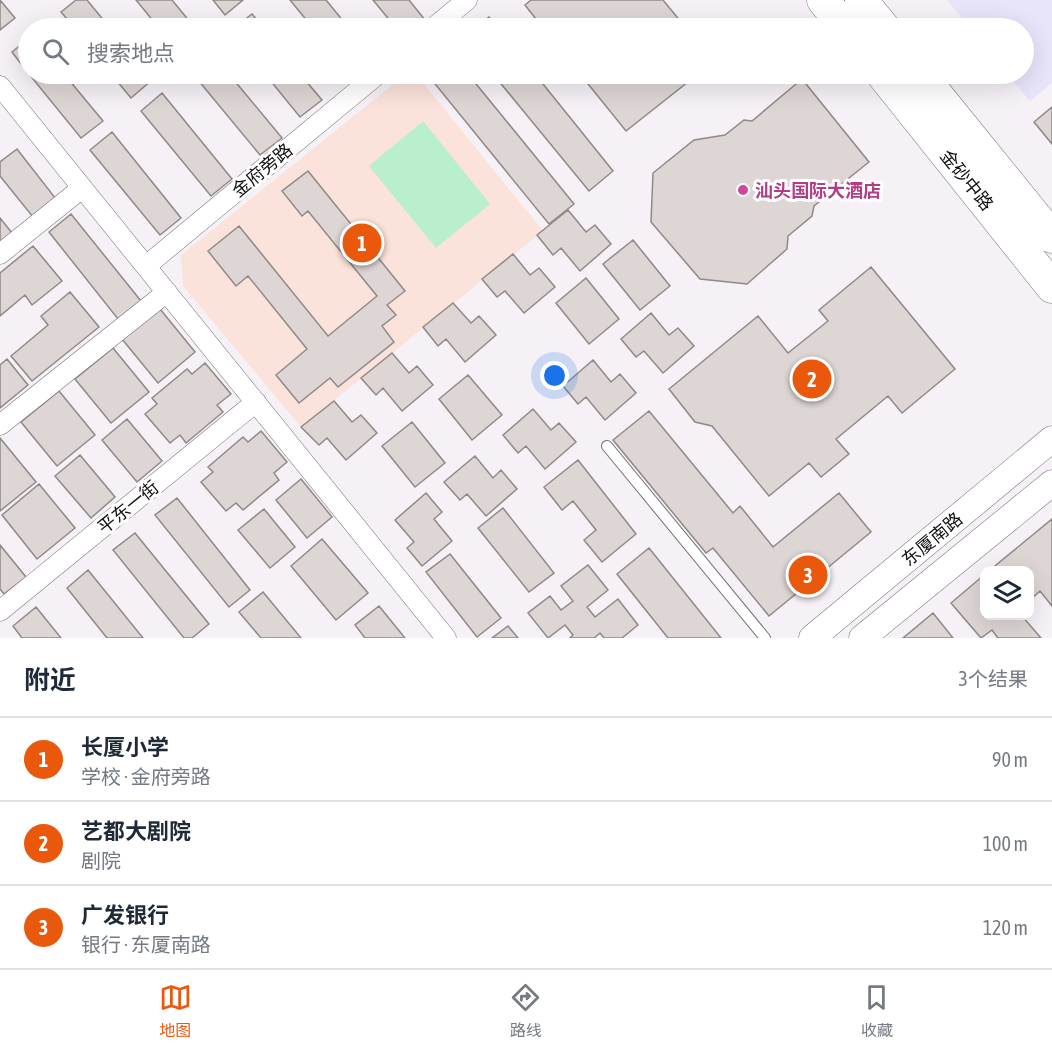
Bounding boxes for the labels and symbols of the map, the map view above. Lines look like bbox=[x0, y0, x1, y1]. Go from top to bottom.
street label: 金府旁路 bbox=[228, 139, 296, 201]
street label: 金砂中路 bbox=[936, 145, 998, 215]
place label: 汕头国际大酒店 bbox=[755, 180, 881, 201]
marker: 汕头国际大酒店 bbox=[736, 183, 750, 197]
pin: 1 bbox=[342, 220, 382, 266]
pin: 2 bbox=[792, 356, 832, 401]
your location bbox=[540, 361, 569, 390]
street label: 平东一街 bbox=[93, 476, 163, 538]
street label: 东厦南路 bbox=[898, 508, 966, 570]
pin: 3 bbox=[788, 552, 828, 598]

